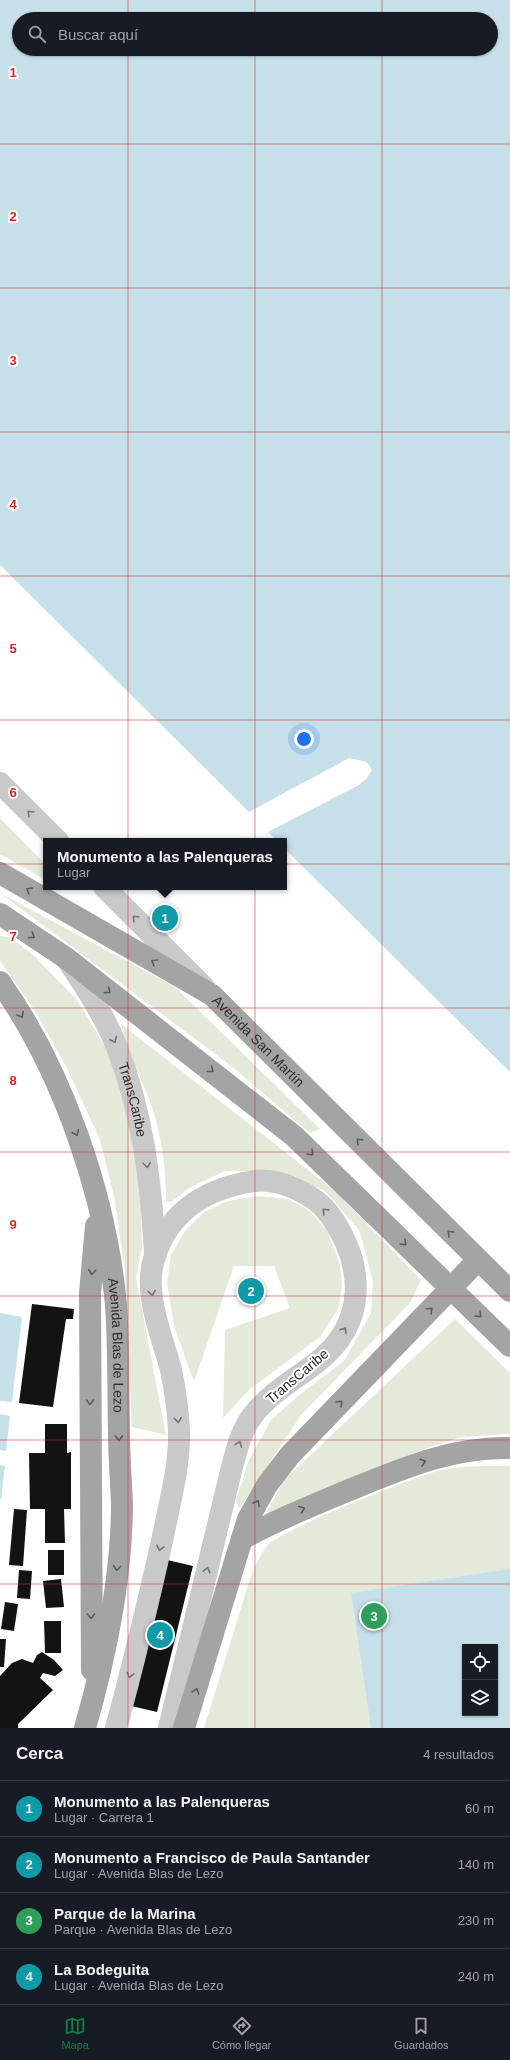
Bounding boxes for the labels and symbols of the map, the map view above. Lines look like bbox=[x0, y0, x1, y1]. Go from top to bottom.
text: 1 bbox=[9, 65, 17, 80]
text: 2 bbox=[9, 209, 17, 224]
text: 3 bbox=[9, 353, 17, 368]
text: 4 bbox=[9, 497, 17, 512]
text: 5 bbox=[9, 641, 17, 656]
your location bbox=[294, 729, 314, 749]
text: 6 bbox=[9, 785, 17, 800]
one-way arrow bbox=[28, 810, 35, 818]
one-way arrow bbox=[26, 888, 33, 895]
pin: 1 bbox=[152, 903, 178, 933]
one-way arrow bbox=[132, 915, 140, 923]
text: 7 bbox=[9, 929, 17, 944]
one-way arrow bbox=[28, 931, 35, 938]
one-way arrow bbox=[151, 959, 158, 966]
one-way arrow bbox=[103, 986, 110, 993]
street label: Avenida San Martín bbox=[209, 992, 308, 1090]
one-way arrow bbox=[16, 1011, 23, 1018]
one-way arrow bbox=[109, 1036, 117, 1043]
street label: TransCaribe bbox=[115, 1060, 150, 1138]
one-way arrow bbox=[206, 1066, 213, 1073]
text: 8 bbox=[9, 1073, 17, 1088]
one-way arrow bbox=[72, 1129, 80, 1136]
one-way arrow bbox=[356, 1138, 364, 1146]
one-way arrow bbox=[306, 1148, 314, 1156]
one-way arrow bbox=[142, 1162, 151, 1168]
one-way arrow bbox=[322, 1208, 330, 1216]
text: 9 bbox=[9, 1217, 17, 1232]
one-way arrow bbox=[447, 1230, 455, 1238]
one-way arrow bbox=[400, 1238, 407, 1245]
one-way arrow bbox=[87, 1269, 96, 1275]
pin: 2 bbox=[238, 1276, 264, 1306]
street label: Avenida Blas de Lezo bbox=[105, 1277, 127, 1413]
one-way arrow bbox=[147, 1290, 156, 1296]
one-way arrow bbox=[425, 1307, 433, 1315]
one-way arrow bbox=[474, 1310, 482, 1318]
one-way arrow bbox=[339, 1327, 346, 1334]
street label: TransCaribe bbox=[263, 1345, 332, 1407]
one-way arrow bbox=[86, 1399, 94, 1405]
one-way arrow bbox=[335, 1400, 343, 1408]
one-way arrow bbox=[173, 1417, 182, 1423]
one-way arrow bbox=[115, 1435, 123, 1441]
one-way arrow bbox=[234, 1441, 242, 1448]
one-way arrow bbox=[419, 1458, 426, 1467]
one-way arrow bbox=[252, 1500, 260, 1507]
one-way arrow bbox=[298, 1506, 305, 1514]
one-way arrow bbox=[156, 1545, 164, 1551]
one-way arrow bbox=[113, 1565, 122, 1571]
one-way arrow bbox=[202, 1567, 210, 1573]
pin: 3 bbox=[361, 1601, 387, 1631]
one-way arrow bbox=[87, 1613, 95, 1619]
pin: 4 bbox=[147, 1620, 173, 1650]
one-way arrow bbox=[126, 1671, 134, 1678]
one-way arrow bbox=[191, 1687, 200, 1694]

